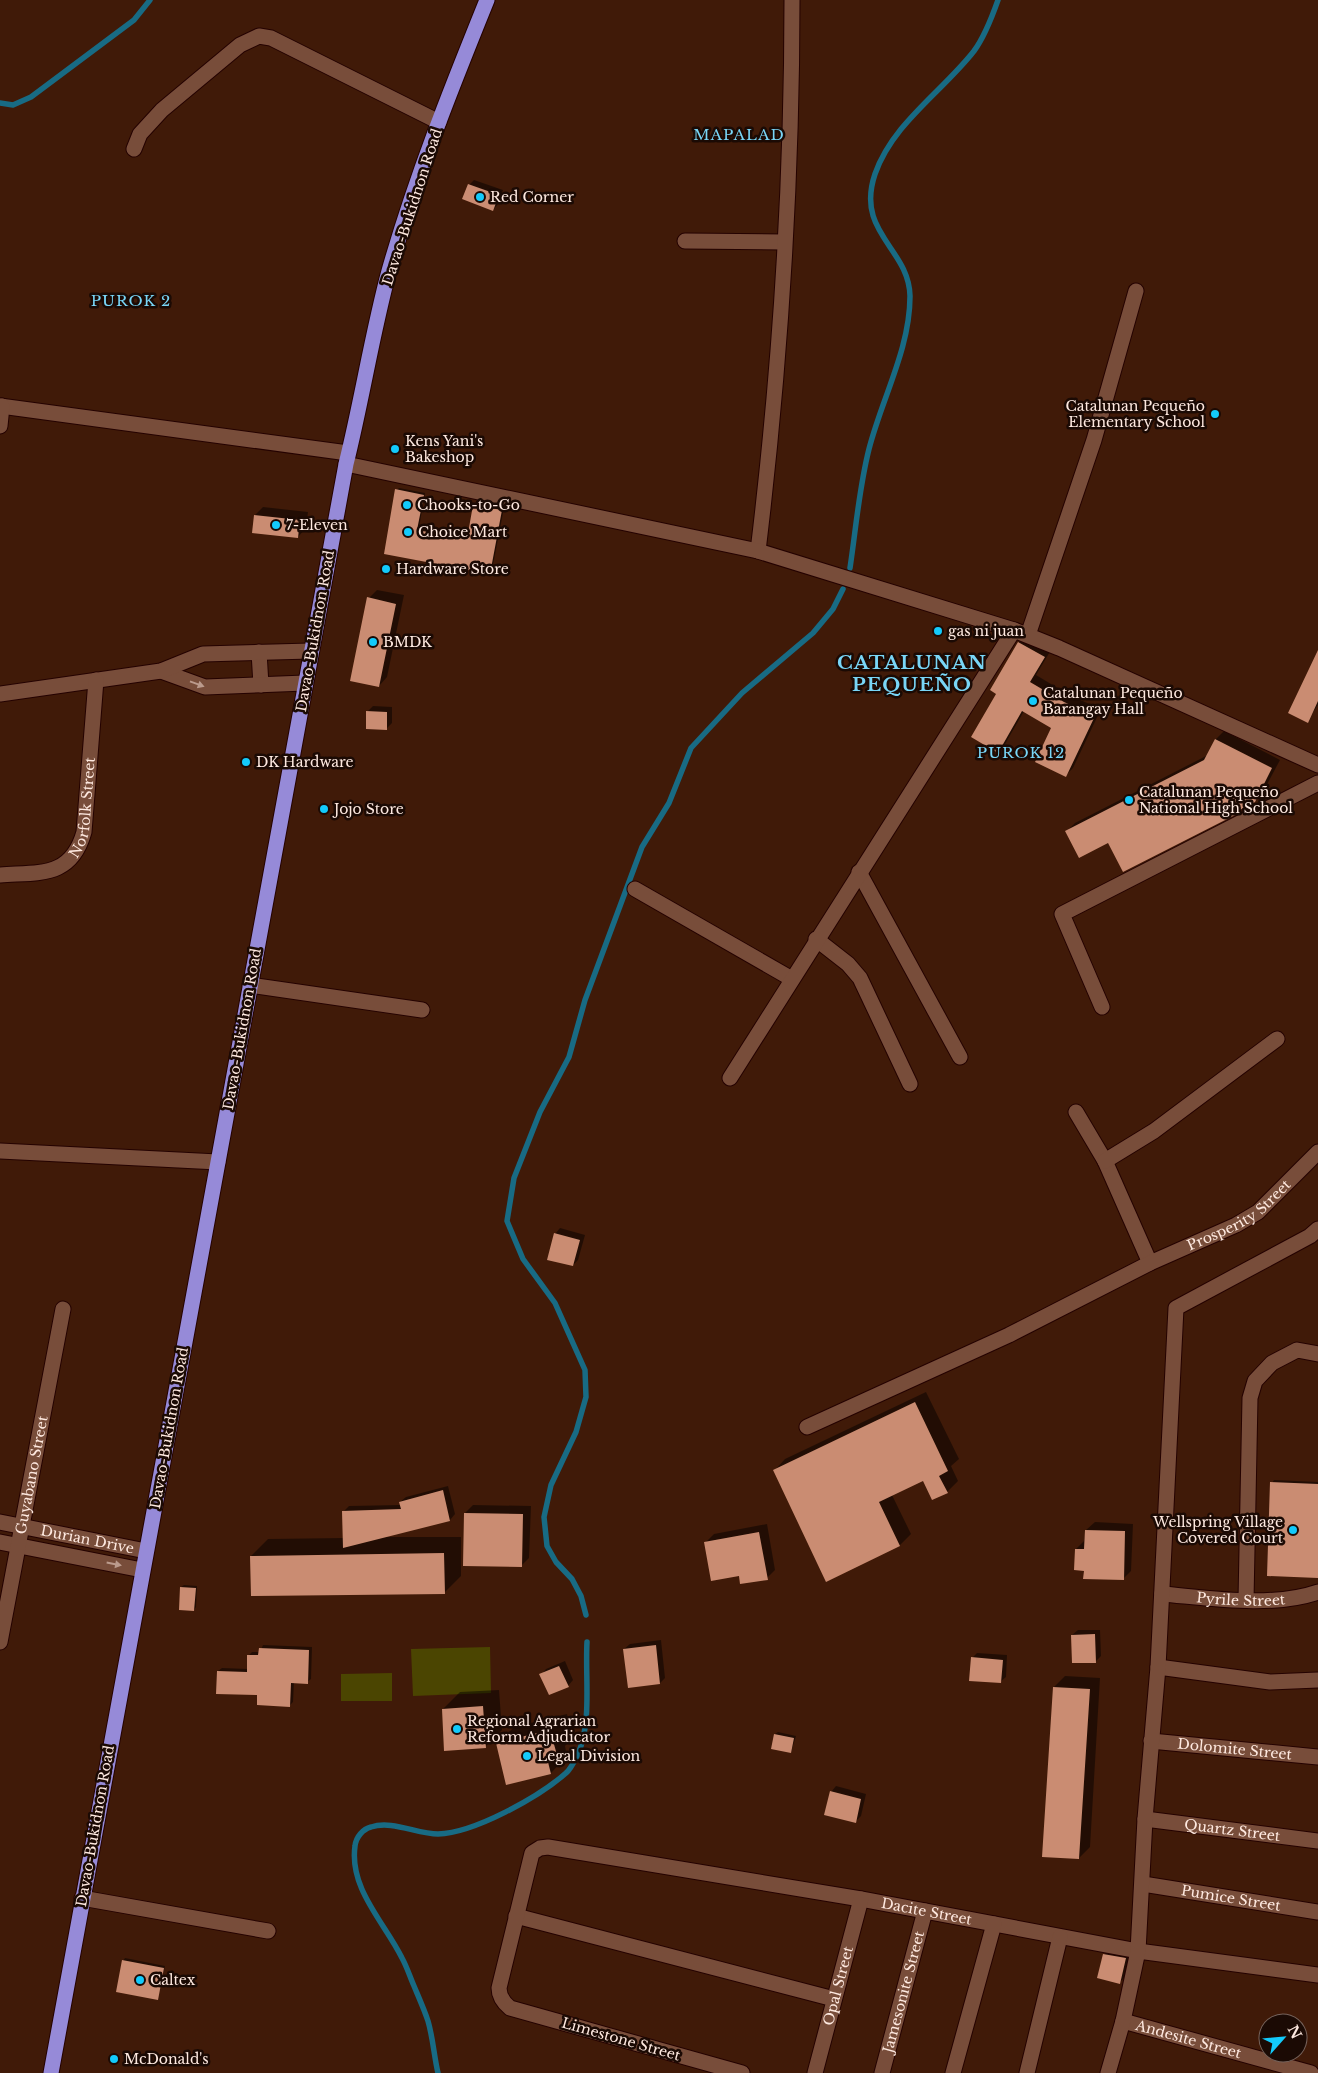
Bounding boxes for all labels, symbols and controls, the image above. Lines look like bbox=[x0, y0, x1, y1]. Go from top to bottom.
district label: MAPALAD bbox=[693, 125, 785, 144]
street label: Davao-Bukidnon Road bbox=[378, 126, 446, 288]
place label: Red Corner bbox=[490, 188, 574, 206]
marker: Red Corner bbox=[474, 191, 486, 203]
district label: PUROK 2 bbox=[91, 291, 171, 310]
place label: Catalunan Pequeño Elementary School bbox=[1065, 397, 1205, 431]
marker: Catalunan Pequeño Elementary School bbox=[1209, 408, 1221, 420]
place label: Kens Yani's Bakeshop bbox=[405, 432, 483, 466]
marker: Kens Yani's Bakeshop bbox=[389, 443, 401, 455]
place label: Chooks-to-Go bbox=[417, 496, 520, 514]
marker: Chooks-to-Go bbox=[401, 499, 413, 511]
place label: 7-Eleven bbox=[286, 516, 348, 534]
marker: 7-Eleven bbox=[270, 519, 282, 531]
place label: Choice Mart bbox=[418, 523, 508, 541]
marker: Choice Mart bbox=[402, 526, 414, 538]
street label: Davao-Bukidnon Road bbox=[292, 548, 338, 713]
place label: Hardware Store bbox=[396, 560, 509, 578]
marker: Hardware Store bbox=[380, 563, 392, 575]
place label: gas ni juan bbox=[948, 622, 1024, 640]
marker: gas ni juan bbox=[932, 625, 944, 637]
place label: BMDK bbox=[383, 633, 433, 651]
marker: BMDK bbox=[367, 636, 379, 648]
district label: CATALUNAN PEQUEÑO bbox=[837, 651, 987, 696]
one-way arrow bbox=[189, 681, 204, 688]
place label: Catalunan Pequeño Barangay Hall bbox=[1043, 684, 1183, 718]
marker: Catalunan Pequeño Barangay Hall bbox=[1027, 695, 1039, 707]
district label: PUROK 12 bbox=[977, 743, 1065, 762]
place label: DK Hardware bbox=[256, 753, 353, 771]
street label: Norfolk Street bbox=[65, 756, 99, 861]
marker: DK Hardware bbox=[240, 756, 252, 768]
place label: Catalunan Pequeño National High School bbox=[1139, 783, 1293, 817]
marker: Catalunan Pequeño National High School bbox=[1123, 794, 1135, 806]
place label: Jojo Store bbox=[332, 800, 404, 818]
marker: Jojo Store bbox=[318, 803, 330, 815]
street label: Davao-Bukidnon Road bbox=[219, 946, 265, 1111]
street label: Prosperity Street bbox=[1184, 1175, 1295, 1255]
street label: Davao-Bukidnon Road bbox=[146, 1345, 192, 1510]
street label: Guyabano Street bbox=[12, 1414, 52, 1536]
place label: Wellspring Village Covered Court bbox=[1152, 1513, 1284, 1547]
street label: Durian Drive bbox=[39, 1521, 136, 1557]
marker: Wellspring Village Covered Court bbox=[1287, 1524, 1299, 1536]
one-way arrow bbox=[106, 1560, 121, 1568]
street label: Pyrile Street bbox=[1196, 1588, 1287, 1610]
place label: Regional Agrarian Reform Adjudicator bbox=[467, 1712, 610, 1746]
marker: Regional Agrarian Reform Adjudicator bbox=[451, 1723, 463, 1735]
street label: Dolomite Street bbox=[1177, 1735, 1293, 1764]
street label: Davao-Bukidnon Road bbox=[72, 1743, 118, 1908]
place label: Legal Division bbox=[537, 1747, 641, 1765]
marker: Legal Division bbox=[521, 1750, 533, 1762]
street label: Quartz Street bbox=[1183, 1815, 1282, 1845]
street label: Pumice Street bbox=[1180, 1881, 1283, 1915]
street label: Dacite Street bbox=[880, 1894, 974, 1929]
street label: Jamesonite Street bbox=[878, 1928, 929, 2057]
street label: Opal Street bbox=[819, 1944, 857, 2028]
place label: Caltex bbox=[150, 1971, 196, 1989]
marker: Caltex bbox=[134, 1974, 146, 1986]
street label: Limestone Street bbox=[560, 2013, 683, 2065]
north arrow bbox=[1258, 2013, 1308, 2063]
street label: Andesite Street bbox=[1133, 2016, 1244, 2062]
text: N bbox=[1284, 2022, 1306, 2042]
place label: McDonald's bbox=[124, 2050, 209, 2068]
marker: McDonald's bbox=[108, 2053, 120, 2065]

